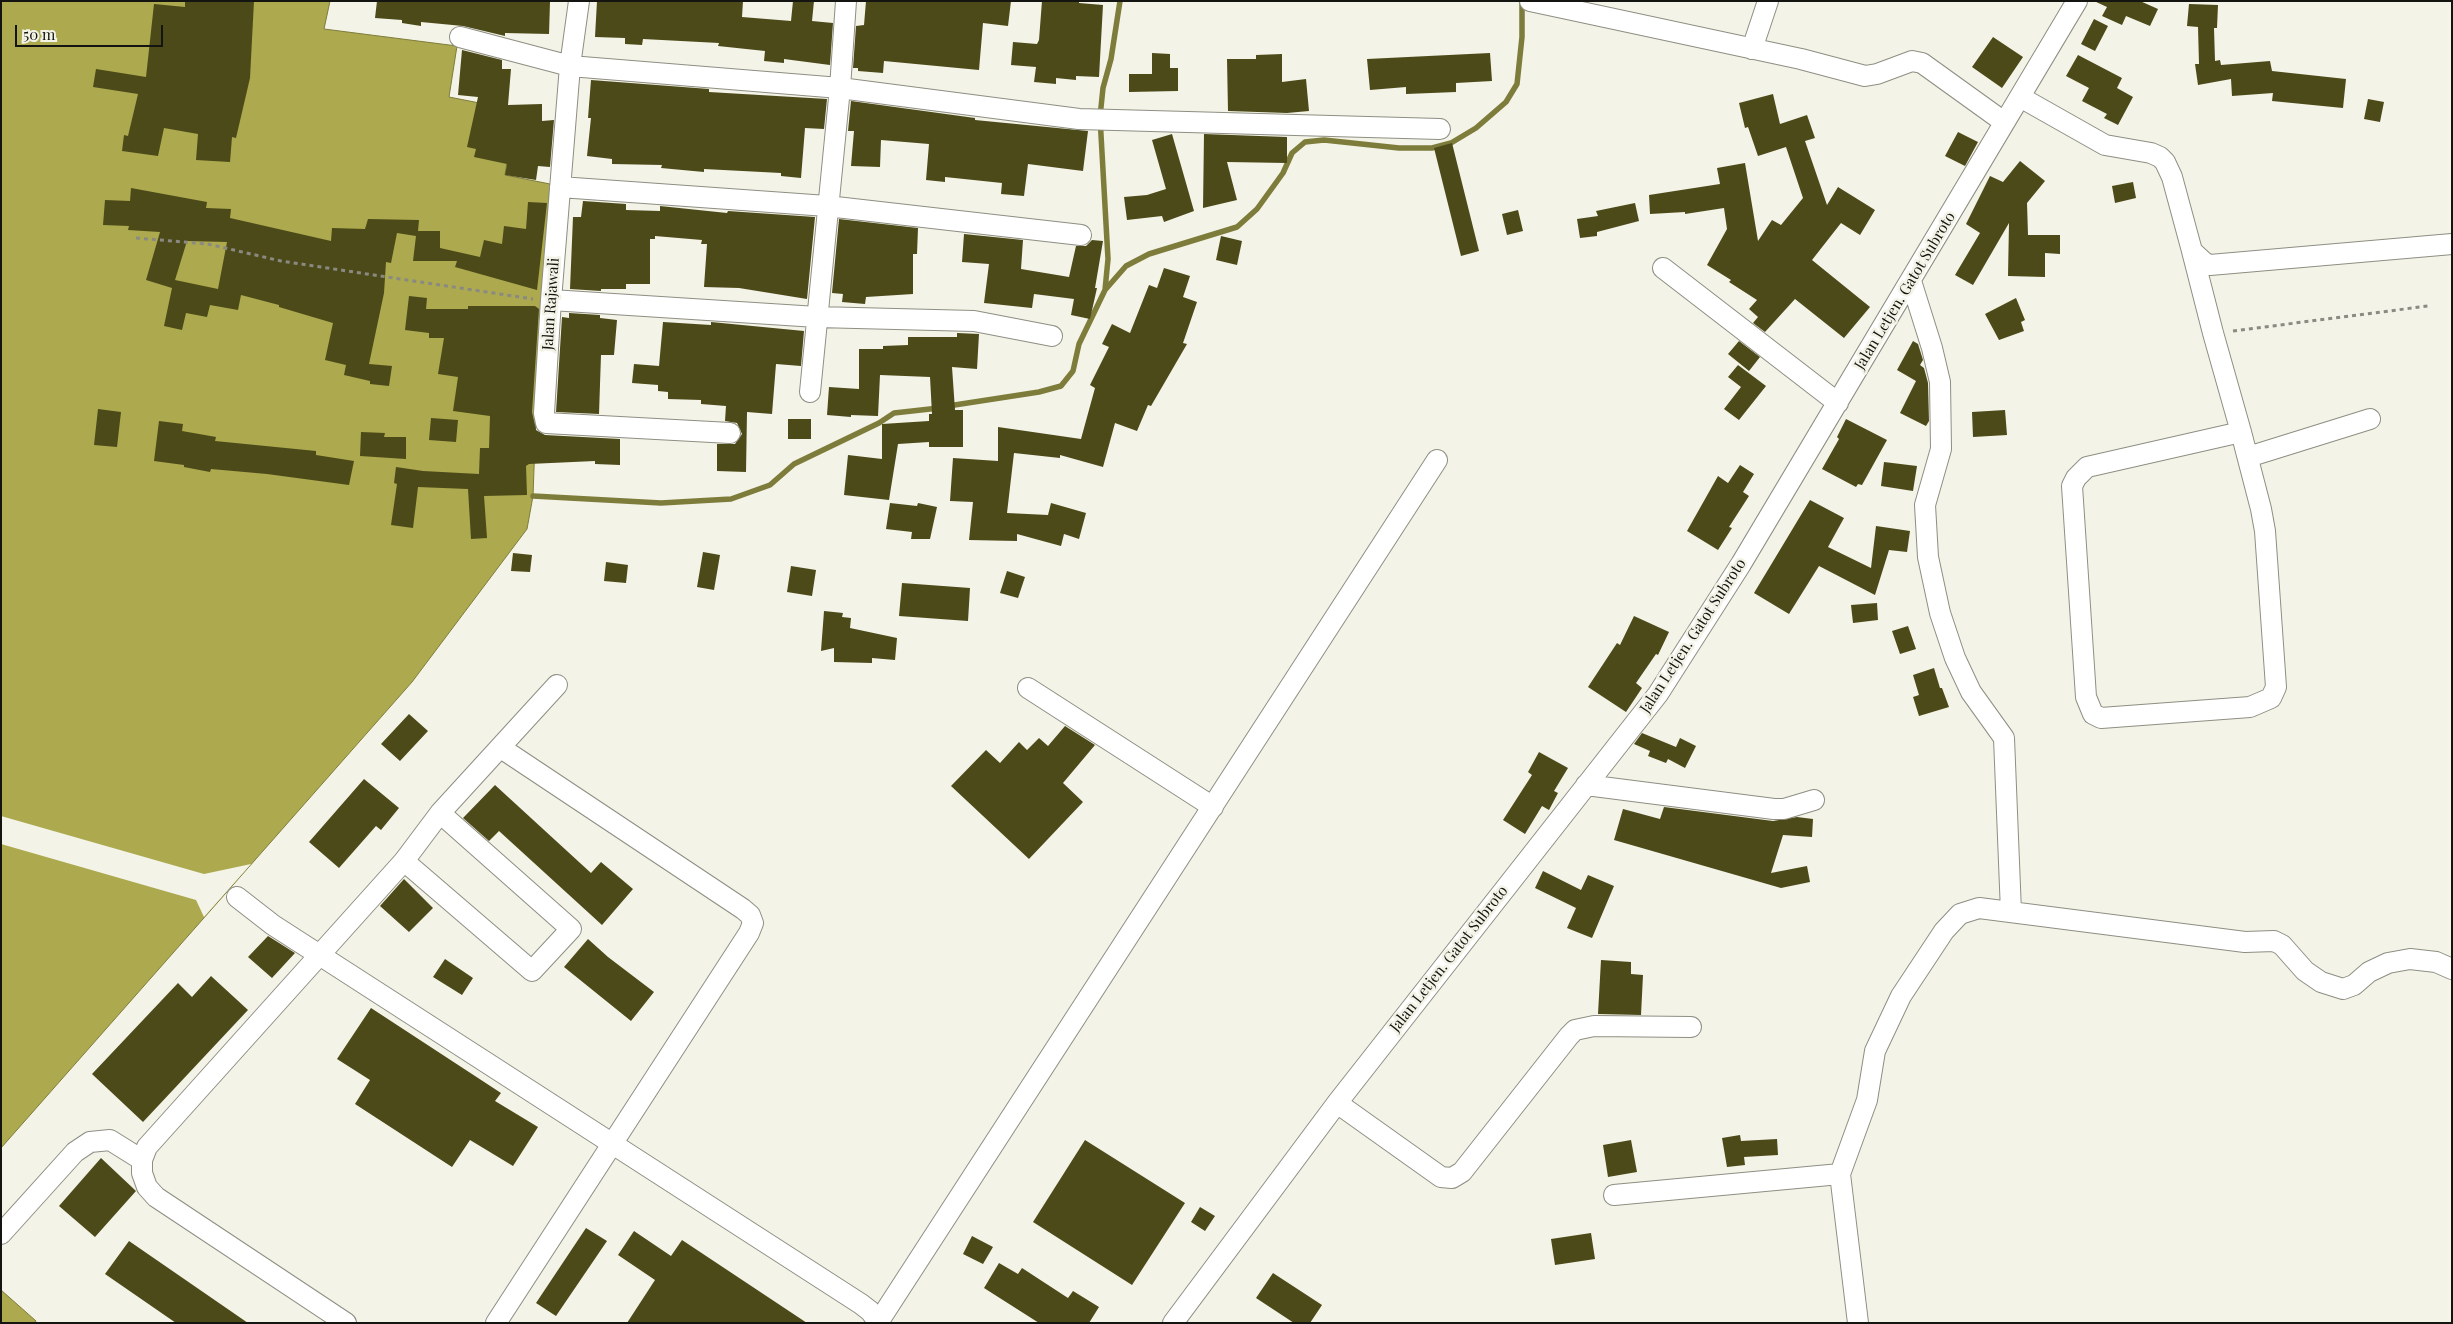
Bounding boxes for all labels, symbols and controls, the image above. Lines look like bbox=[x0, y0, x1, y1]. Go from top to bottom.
scale bar bbox=[18, 15, 165, 47]
text: 50 m bbox=[23, 24, 55, 44]
street label: Jalan Letjen. Gatot Subroto bbox=[1851, 209, 1959, 373]
street label: Jalan Rajawali bbox=[539, 257, 563, 351]
street label: Jalan Letjen. Gatot Subroto bbox=[1636, 555, 1750, 717]
street label: Jalan Letjen. Gatot Subroto bbox=[1386, 882, 1512, 1036]

